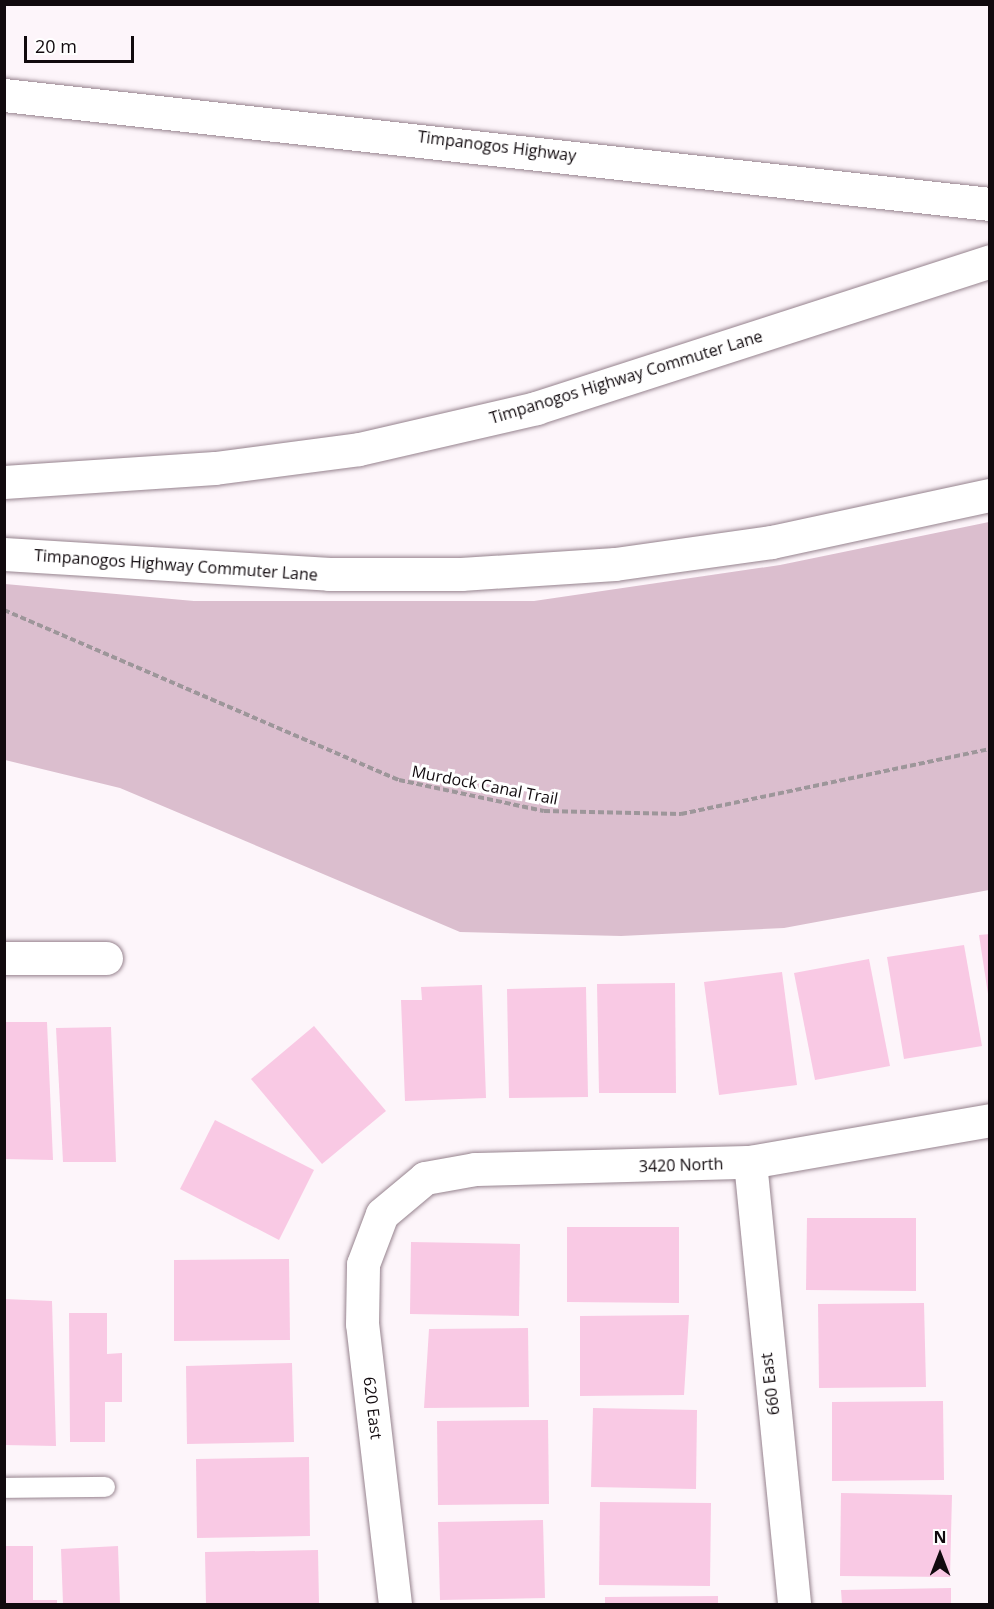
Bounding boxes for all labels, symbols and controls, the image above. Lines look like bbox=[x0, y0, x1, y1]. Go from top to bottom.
scale bar bbox=[27, 24, 136, 62]
text: 20 m bbox=[35, 34, 77, 58]
street label: Timpanogos Highway bbox=[417, 127, 577, 165]
street label: Timpanogos Highway Commuter Lane bbox=[487, 326, 765, 428]
street label: Timpanogos Highway Commuter Lane bbox=[34, 546, 318, 584]
street label: Murdock Canal Trail bbox=[410, 761, 560, 809]
street label: 3420 North bbox=[638, 1154, 724, 1176]
street label: 660 East bbox=[757, 1352, 783, 1416]
street label: 620 East bbox=[360, 1376, 386, 1440]
north arrow bbox=[910, 1525, 970, 1585]
text: N bbox=[933, 1526, 947, 1548]

